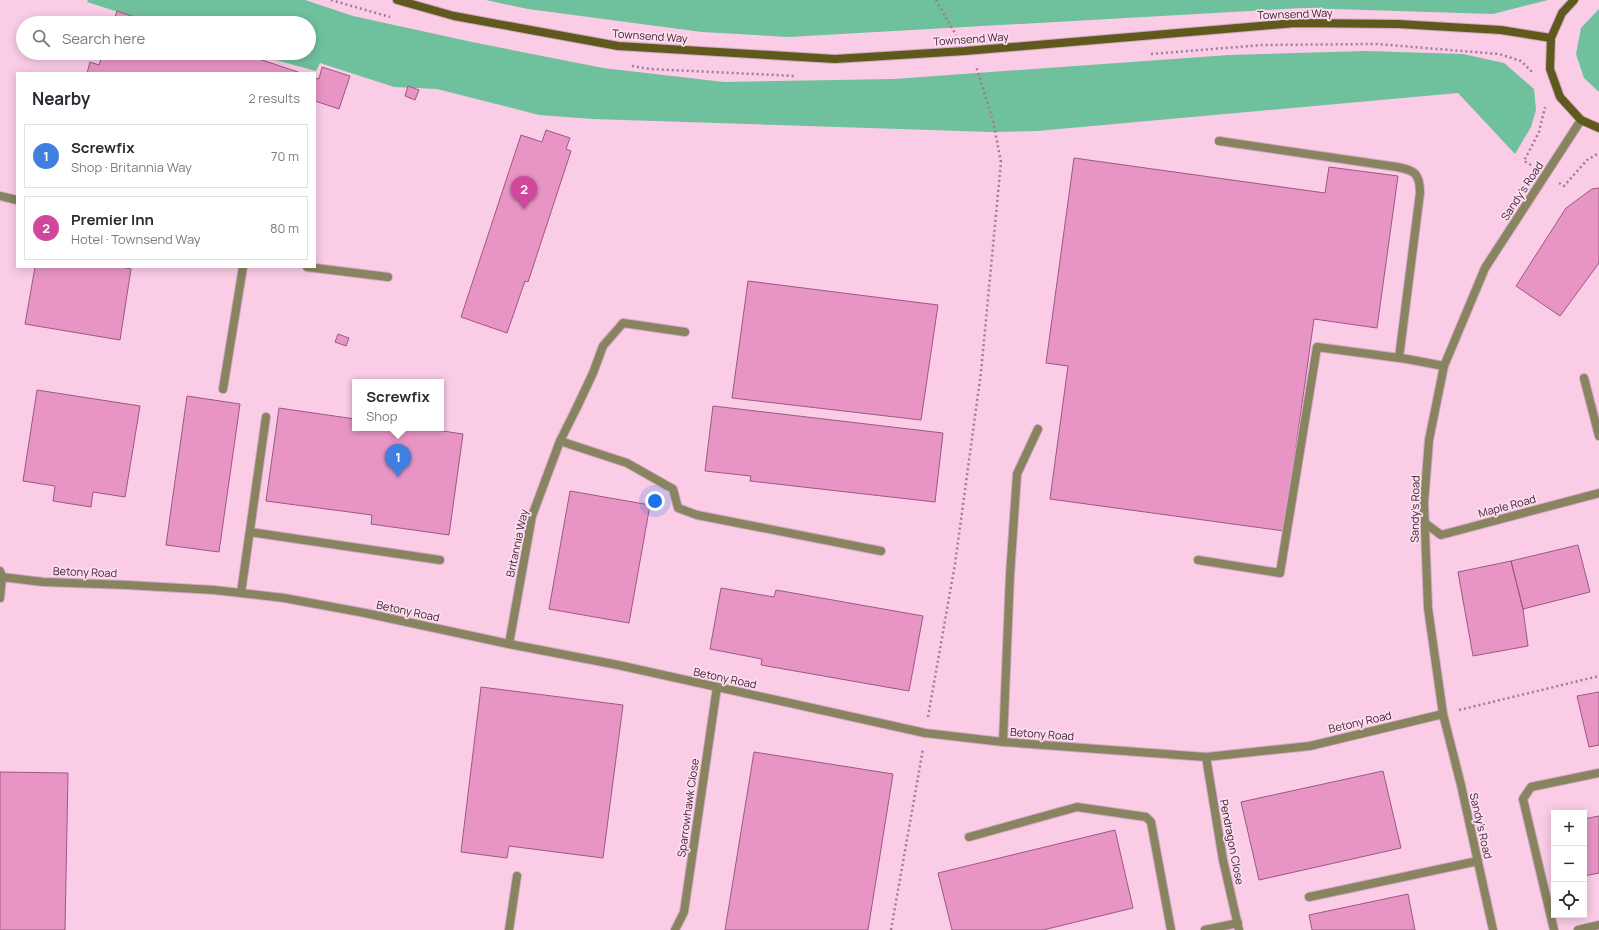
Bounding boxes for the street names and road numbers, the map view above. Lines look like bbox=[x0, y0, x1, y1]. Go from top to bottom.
street label: Townsend Way bbox=[1257, 5, 1333, 22]
street label: Townsend Way bbox=[612, 25, 688, 46]
street label: Townsend Way bbox=[933, 28, 1009, 49]
street label: Sandy's Road bbox=[1497, 158, 1546, 223]
street label: Sandy's Road bbox=[1406, 475, 1423, 543]
street label: Maple Road bbox=[1476, 491, 1537, 520]
street label: Britannia Way bbox=[502, 507, 531, 578]
street label: Betony Road bbox=[53, 563, 117, 580]
street label: Betony Road bbox=[375, 596, 441, 625]
street label: Betony Road bbox=[692, 663, 758, 692]
street label: Betony Road bbox=[1327, 707, 1393, 736]
street label: Betony Road bbox=[1009, 724, 1075, 743]
street label: Sparrowhawk Close bbox=[673, 757, 702, 858]
street label: Sandy's Road bbox=[1467, 791, 1496, 860]
street label: Pendragon Close bbox=[1217, 798, 1248, 886]

